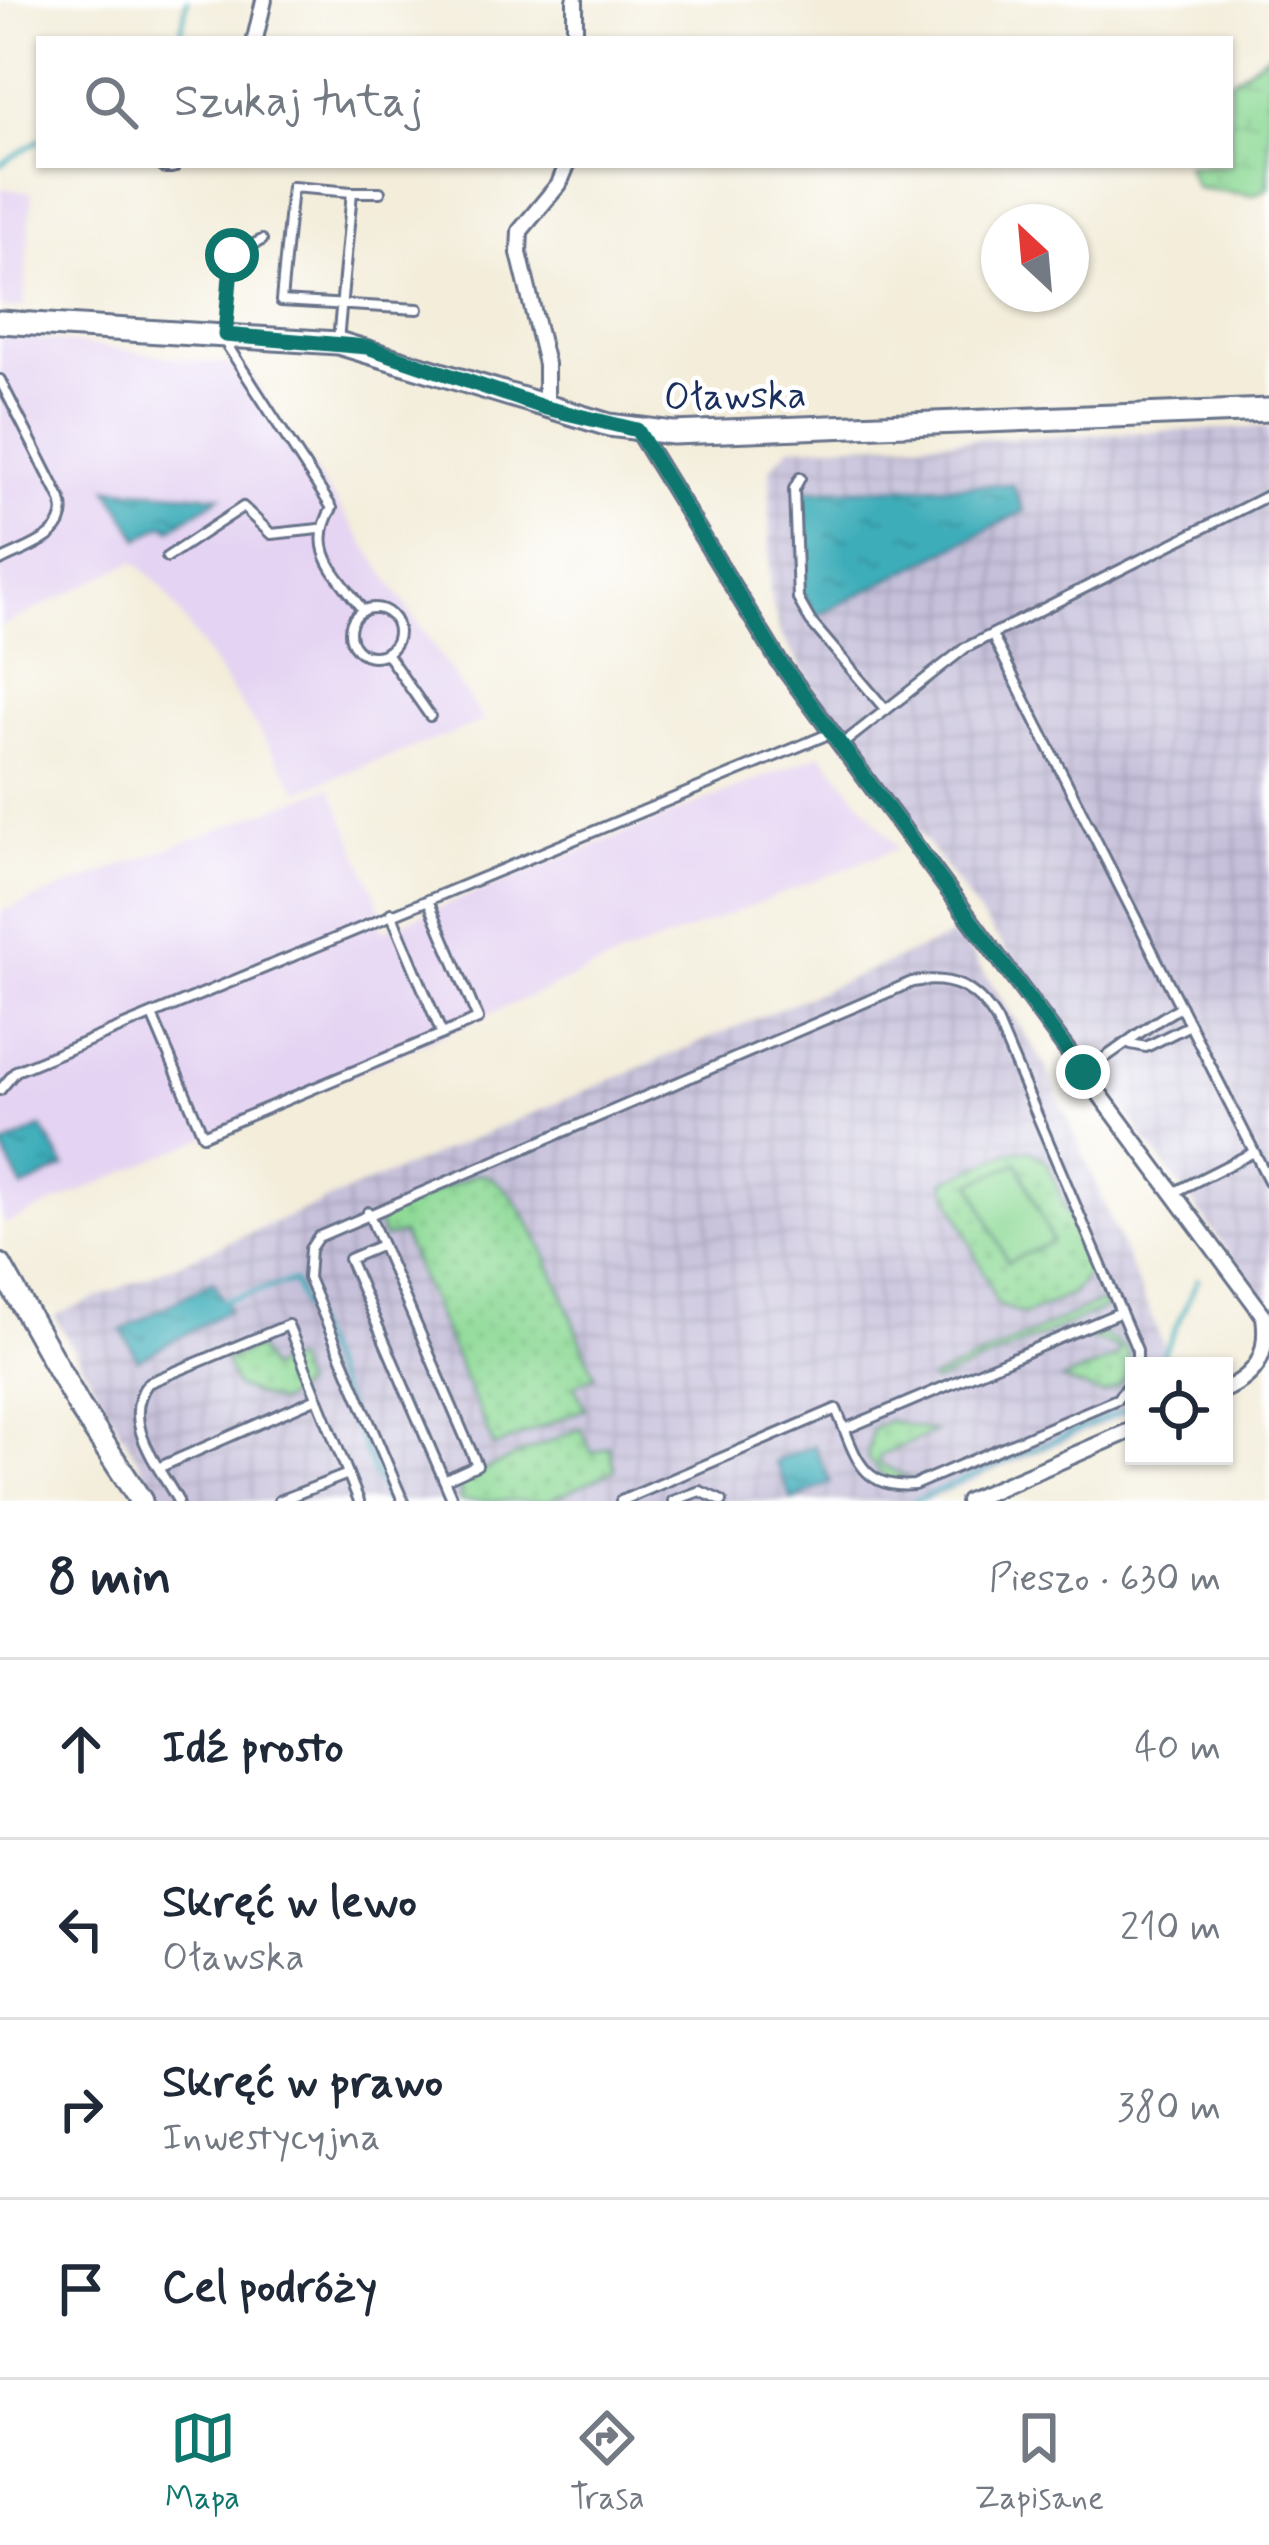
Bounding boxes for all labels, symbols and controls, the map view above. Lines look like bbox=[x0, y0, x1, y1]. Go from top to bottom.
search box bbox=[36, 36, 1233, 168]
icon: search bbox=[78, 69, 144, 135]
text: Szukaj tutaj bbox=[174, 73, 423, 132]
north arrow bbox=[981, 204, 1089, 312]
route start bbox=[205, 228, 259, 282]
street label: Oławska bbox=[663, 371, 807, 424]
route end bbox=[1056, 1045, 1110, 1099]
map controls bbox=[1125, 1357, 1233, 1465]
button: locate bbox=[1125, 1357, 1233, 1465]
text: 8 min bbox=[48, 1546, 171, 1612]
text: Pieszo · 630 m bbox=[989, 1554, 1221, 1605]
icon: ahead bbox=[48, 1716, 114, 1782]
text: Idź prosto bbox=[162, 1719, 344, 1778]
text: 40 m bbox=[1134, 1723, 1221, 1774]
text: Skręć w lewo bbox=[162, 1874, 417, 1933]
icon: left bbox=[48, 1896, 114, 1962]
text: 210 m bbox=[1120, 1903, 1221, 1954]
text: Oławska bbox=[162, 1933, 304, 1984]
text: Skręć w prawo bbox=[162, 2054, 443, 2113]
icon: right bbox=[48, 2076, 114, 2142]
text: 380 m bbox=[1117, 2083, 1221, 2134]
text: Inwestycyjna bbox=[162, 2113, 381, 2164]
icon: arrive bbox=[48, 2256, 114, 2322]
text: Cel podróży bbox=[162, 2259, 377, 2318]
tab: Mapa bbox=[165, 2405, 240, 2521]
tab: Trasa bbox=[570, 2405, 645, 2521]
tab: Zapisane bbox=[975, 2405, 1104, 2521]

